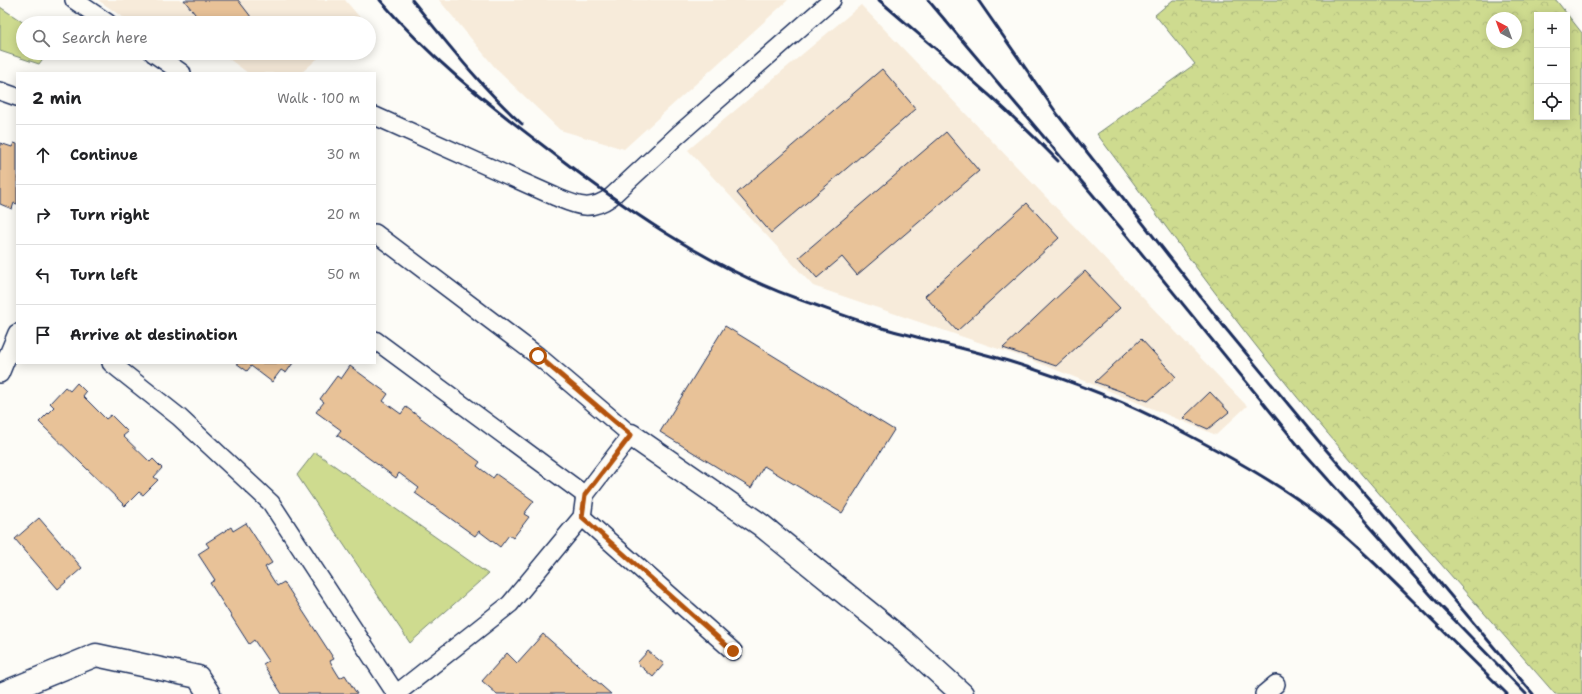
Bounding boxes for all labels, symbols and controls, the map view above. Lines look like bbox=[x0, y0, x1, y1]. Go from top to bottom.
north arrow bbox=[1486, 12, 1522, 48]
map controls bbox=[1534, 12, 1570, 120]
button: + bbox=[1534, 12, 1570, 48]
search box bbox=[16, 16, 376, 60]
icon: search bbox=[30, 27, 52, 49]
text: Search here bbox=[62, 28, 148, 48]
button: − bbox=[1534, 48, 1570, 84]
button: locate bbox=[1534, 84, 1570, 120]
text: 2 min bbox=[32, 87, 82, 109]
text: Walk · 100 m bbox=[277, 90, 360, 107]
icon: ahead bbox=[32, 144, 54, 166]
text: Continue bbox=[70, 145, 138, 165]
text: 30 m bbox=[326, 146, 360, 163]
icon: right bbox=[32, 204, 54, 226]
text: Turn right bbox=[70, 205, 150, 225]
text: 20 m bbox=[327, 206, 360, 223]
icon: left bbox=[32, 264, 54, 286]
text: Turn left bbox=[70, 265, 138, 285]
text: 50 m bbox=[327, 266, 360, 283]
icon: arrive bbox=[32, 324, 54, 346]
text: Arrive at destination bbox=[70, 325, 238, 345]
route start bbox=[529, 347, 547, 365]
route end bbox=[724, 642, 742, 660]

